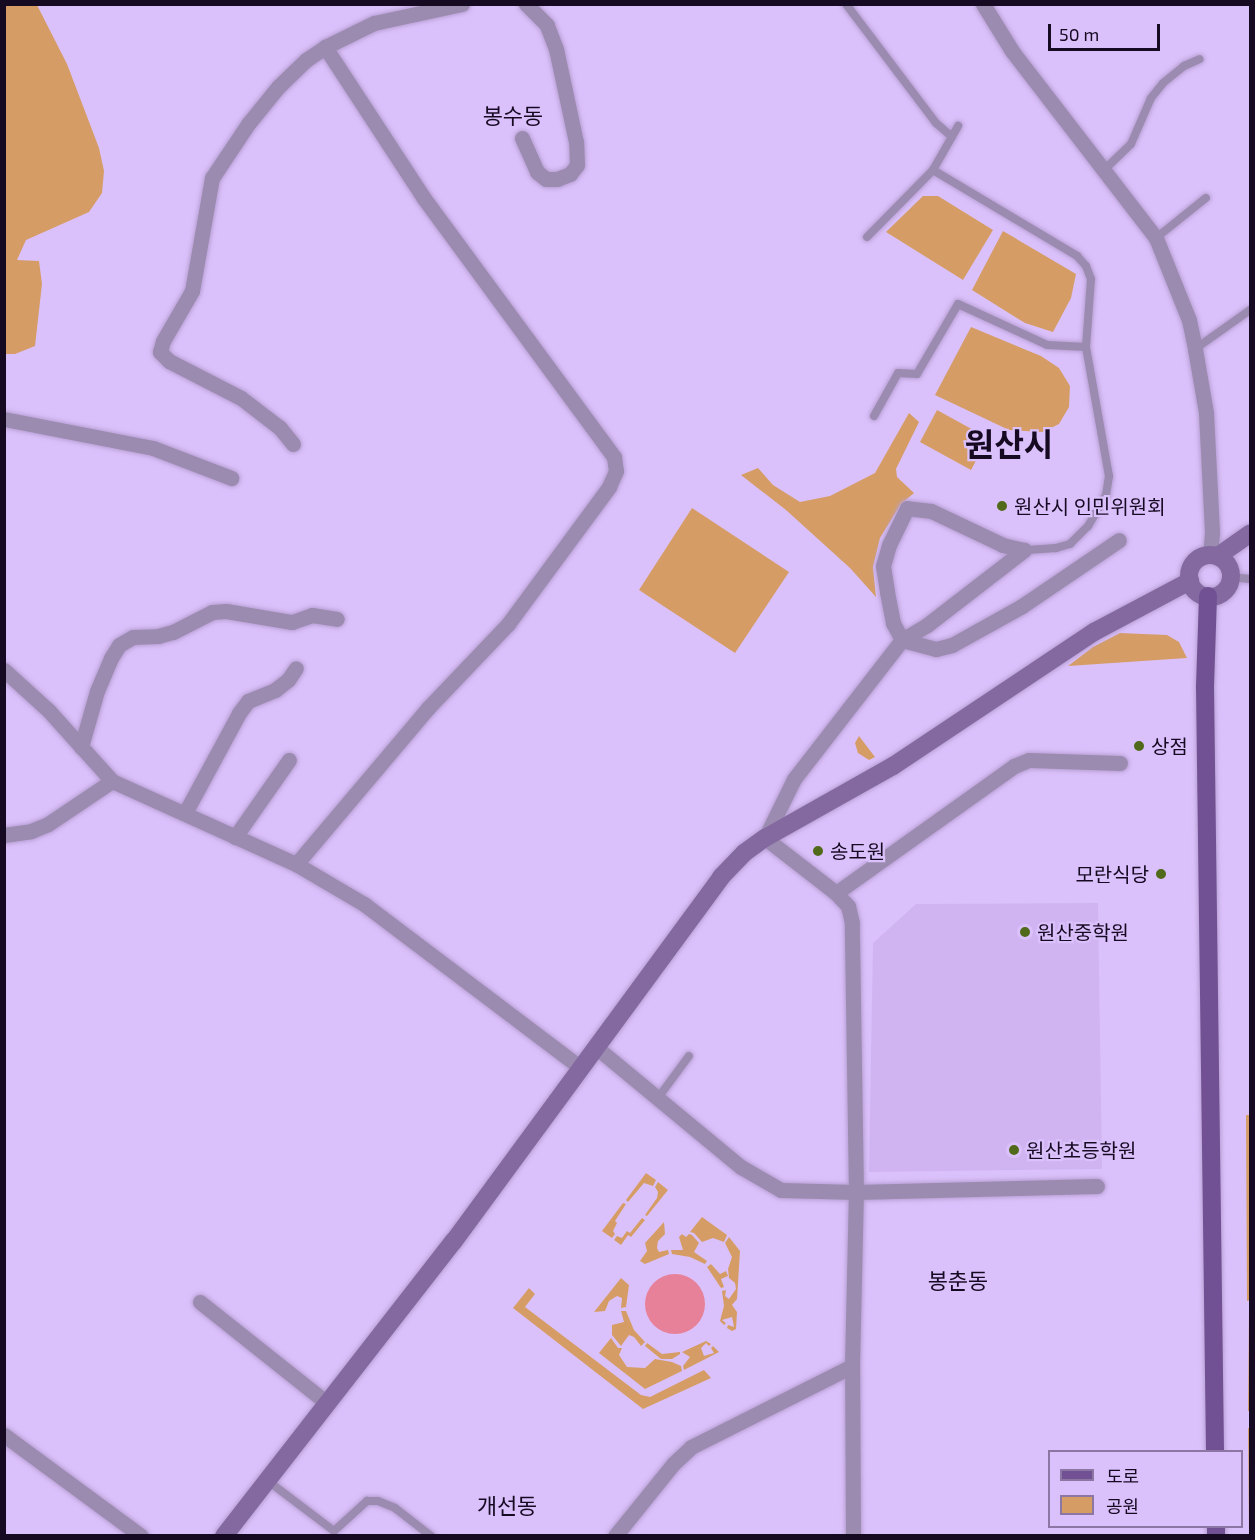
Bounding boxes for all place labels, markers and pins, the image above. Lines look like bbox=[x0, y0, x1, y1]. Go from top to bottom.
place label: 원산시 인민위원회 bbox=[1014, 494, 1166, 518]
marker: 원산시 인민위원회 bbox=[995, 499, 1009, 513]
place label: 상점 bbox=[1151, 734, 1188, 758]
marker: 상점 bbox=[1132, 739, 1146, 753]
place label: 송도원 bbox=[830, 839, 885, 863]
marker: 송도원 bbox=[811, 844, 825, 858]
place label: 모란식당 bbox=[1075, 862, 1149, 886]
marker: 모란식당 bbox=[1154, 867, 1168, 881]
place label: 원산중학원 bbox=[1037, 920, 1129, 944]
marker: 원산중학원 bbox=[1018, 925, 1032, 939]
place label: 원산초등학원 bbox=[1026, 1138, 1136, 1162]
marker: 원산초등학원 bbox=[1007, 1143, 1021, 1157]

